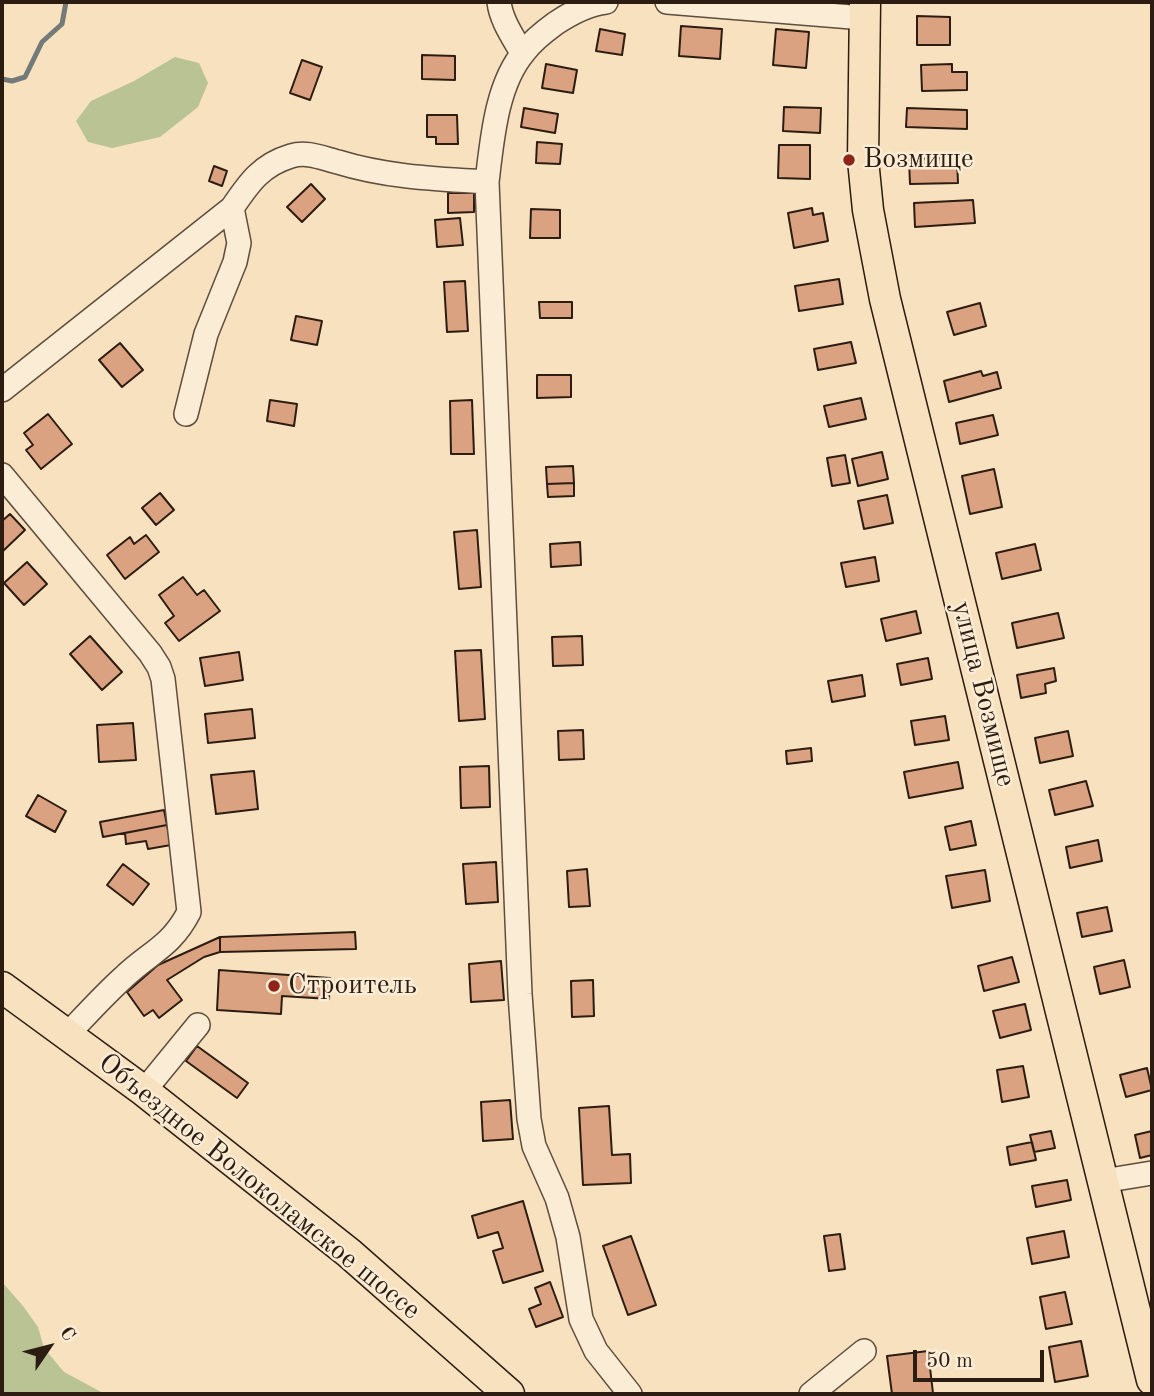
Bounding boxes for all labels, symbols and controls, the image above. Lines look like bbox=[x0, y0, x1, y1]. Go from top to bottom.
place label: Возмище bbox=[863, 143, 974, 177]
marker: Возмище bbox=[841, 152, 857, 168]
street label: улица Возмище bbox=[944, 598, 1022, 790]
place label: Строитель bbox=[288, 969, 417, 1003]
marker: Строитель bbox=[266, 978, 282, 994]
street label: Объездное Волоколамское шоссе bbox=[91, 1046, 427, 1328]
north arrow bbox=[14, 1312, 84, 1382]
text: С bbox=[55, 1324, 78, 1345]
scale bar bbox=[916, 1336, 1047, 1380]
text: 50 m bbox=[926, 1351, 973, 1372]

